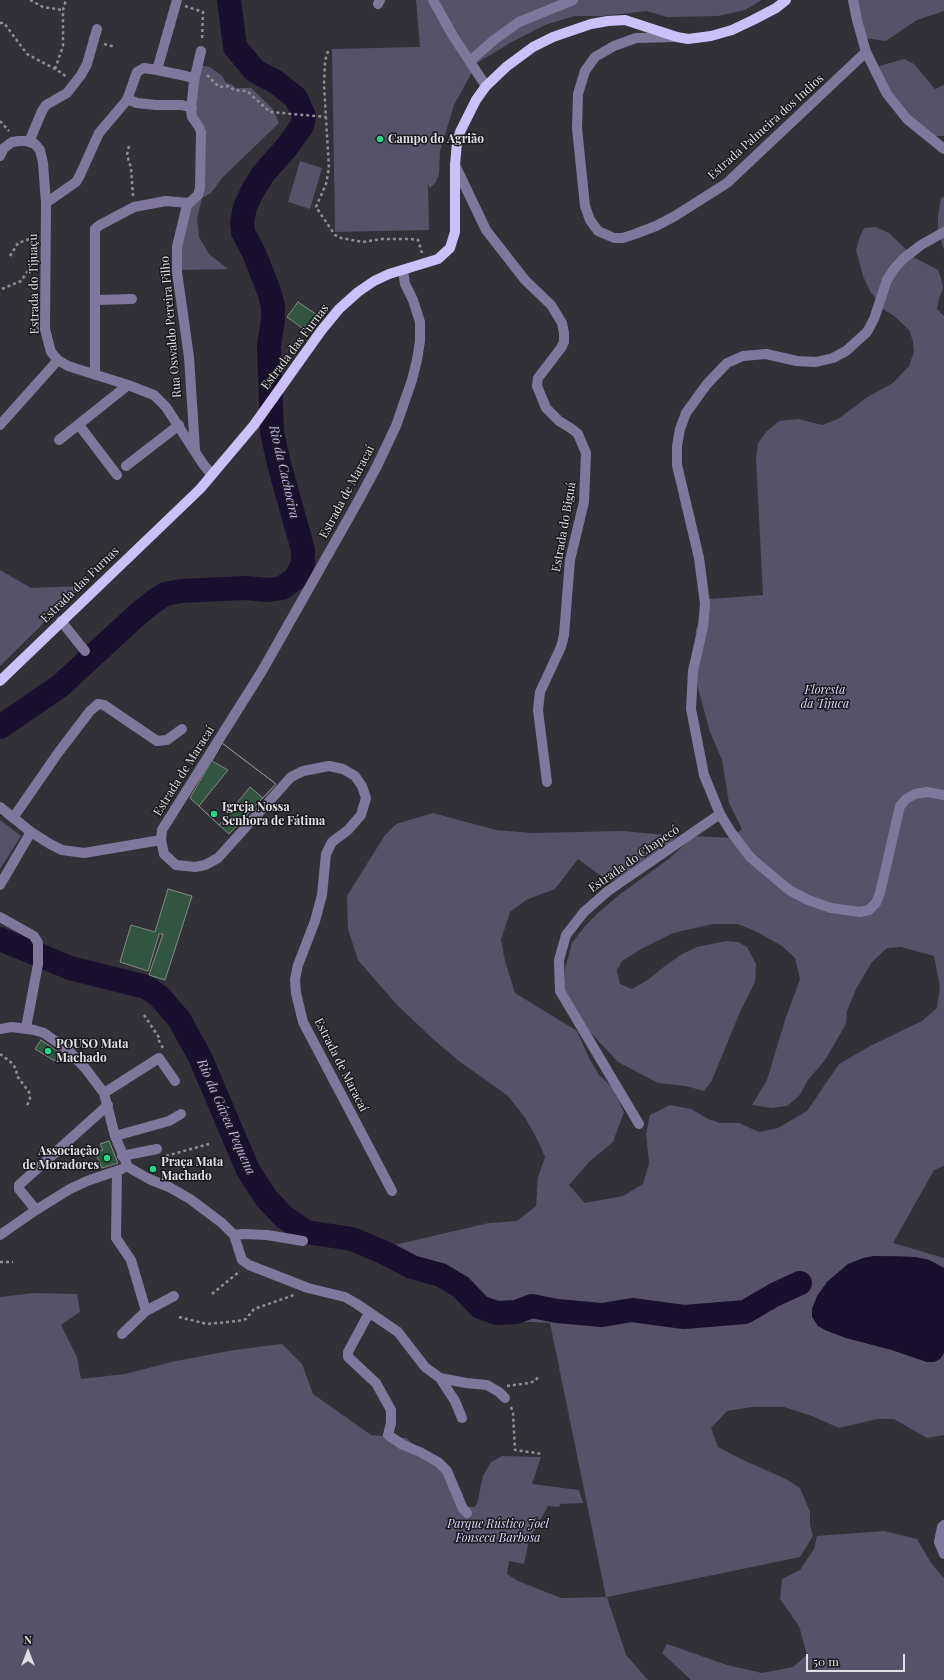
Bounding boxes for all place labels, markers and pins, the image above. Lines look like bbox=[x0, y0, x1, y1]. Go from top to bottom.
place label: Campo do Agrião bbox=[388, 132, 484, 146]
marker: Campo do Agrião bbox=[375, 134, 385, 144]
place label: Igreja Nossa Senhora de Fátima bbox=[222, 800, 325, 828]
marker: Igreja Nossa Senhora de Fátima bbox=[209, 809, 219, 819]
place label: POUSO Mata Machado bbox=[56, 1037, 128, 1065]
marker: POUSO Mata Machado bbox=[43, 1046, 53, 1056]
place label: Associação de Moradores bbox=[23, 1144, 99, 1172]
marker: Associação de Moradores bbox=[102, 1153, 112, 1163]
place label: Praça Mata Machado bbox=[161, 1155, 223, 1183]
marker: Praça Mata Machado bbox=[148, 1164, 158, 1174]

